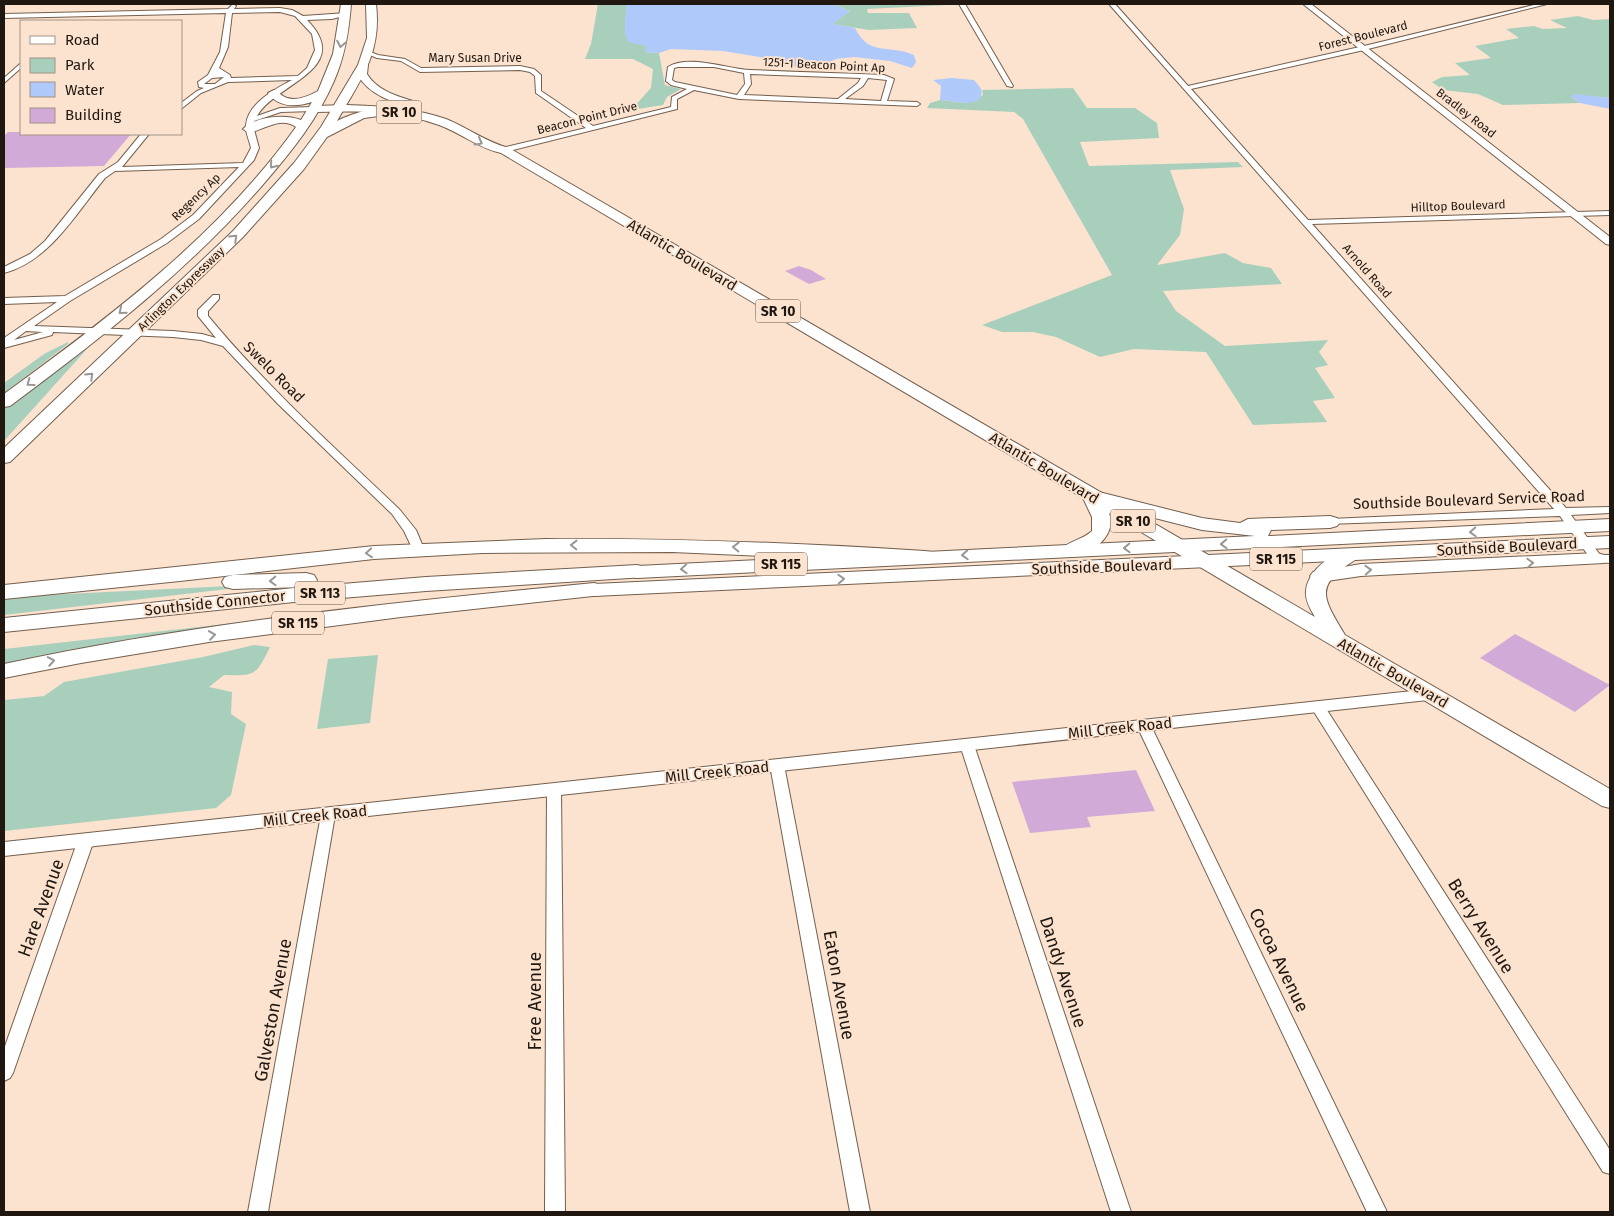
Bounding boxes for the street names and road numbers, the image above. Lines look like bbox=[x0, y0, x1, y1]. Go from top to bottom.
street label: Forest Boulevard bbox=[1317, 18, 1409, 54]
street label: Mary Susan Drive bbox=[428, 51, 522, 65]
street label: 1251-1 Beacon Point Ap bbox=[762, 55, 886, 75]
street label: Bradley Road bbox=[1433, 85, 1499, 141]
street label: Beacon Point Drive bbox=[536, 99, 638, 137]
road number: SR 10 bbox=[376, 100, 422, 124]
street label: Regency Ap bbox=[169, 170, 223, 224]
street label: Hilltop Boulevard bbox=[1410, 197, 1506, 215]
street label: Atlantic Boulevard bbox=[624, 215, 740, 295]
street label: Arnold Road bbox=[1340, 241, 1394, 301]
street label: Arlington Expressway bbox=[135, 244, 227, 334]
road number: SR 10 bbox=[756, 300, 800, 322]
street label: Swelo Road bbox=[240, 338, 308, 406]
street label: Atlantic Boulevard bbox=[986, 428, 1102, 508]
street label: Southside Boulevard Service Road bbox=[1353, 487, 1585, 513]
road number: SR 10 bbox=[1110, 510, 1156, 532]
street label: Southside Boulevard bbox=[1436, 534, 1578, 560]
road number: SR 115 bbox=[1250, 548, 1302, 570]
road number: SR 115 bbox=[755, 552, 807, 576]
street label: Southside Boulevard bbox=[1031, 556, 1173, 578]
road number: SR 113 bbox=[295, 582, 345, 604]
street label: Southside Connector bbox=[144, 587, 287, 619]
road number: SR 115 bbox=[272, 612, 324, 634]
street label: Atlantic Boulevard bbox=[1335, 634, 1451, 712]
street label: Mill Creek Road bbox=[1067, 714, 1173, 742]
street label: Mill Creek Road bbox=[664, 758, 770, 786]
street label: Mill Creek Road bbox=[262, 802, 368, 830]
street label: Hare Avenue bbox=[13, 856, 69, 960]
street label: Berry Avenue bbox=[1443, 874, 1519, 978]
street label: Cocoa Avenue bbox=[1244, 904, 1314, 1016]
street label: Dandy Avenue bbox=[1035, 913, 1091, 1031]
street label: Eaton Avenue bbox=[819, 928, 859, 1042]
street label: Galveston Avenue bbox=[250, 937, 296, 1083]
street label: Free Avenue bbox=[524, 952, 546, 1050]

